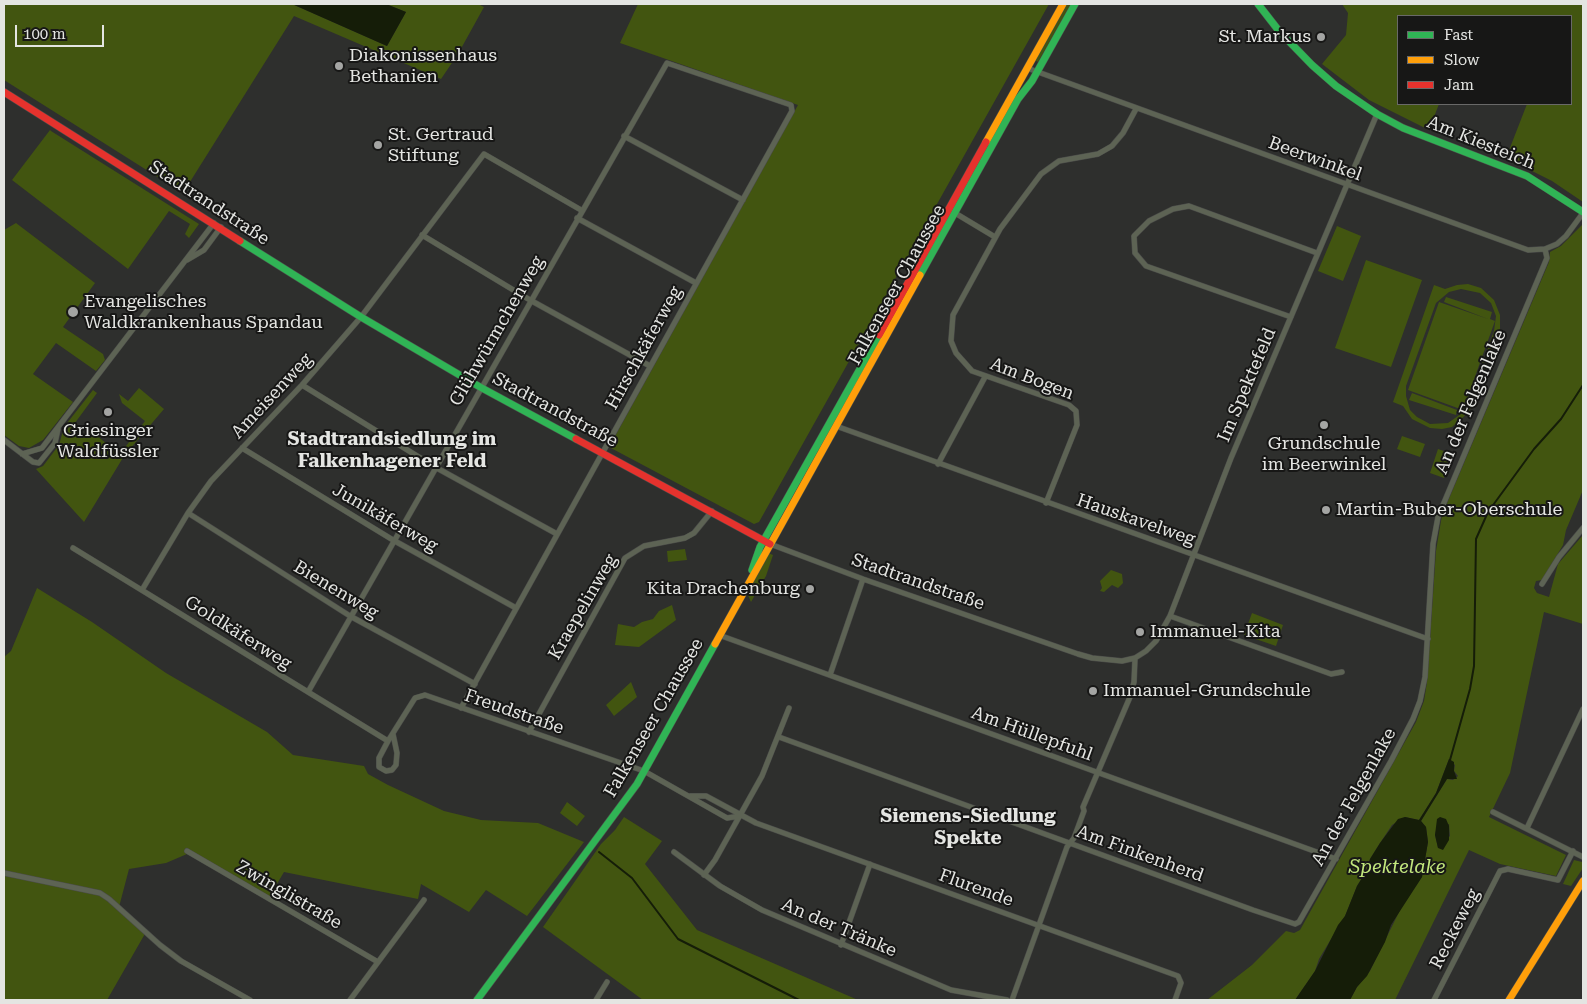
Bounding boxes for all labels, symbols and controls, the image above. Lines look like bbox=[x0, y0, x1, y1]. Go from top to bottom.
scale bar bbox=[18, 15, 106, 47]
legend bbox=[1397, 15, 1572, 105]
text: 100 m bbox=[23, 25, 66, 43]
place label: St. Markus bbox=[1218, 26, 1311, 48]
text: Fast bbox=[1444, 26, 1473, 44]
marker: St. Markus bbox=[1315, 31, 1327, 43]
place label: Diakonissenhaus Bethanien bbox=[349, 45, 497, 88]
text: Slow bbox=[1444, 51, 1479, 69]
marker: Diakonissenhaus Bethanien bbox=[333, 60, 345, 72]
text: Jam bbox=[1444, 76, 1474, 94]
street label: Am Kiesteich bbox=[1424, 112, 1538, 174]
place label: St. Gertraud Stiftung bbox=[388, 124, 494, 166]
street label: Beerwinkel bbox=[1265, 132, 1365, 186]
marker: St. Gertraud Stiftung bbox=[372, 139, 384, 151]
street label: Stadtrandstraße bbox=[145, 156, 273, 250]
street label: Falkenseer Chaussee bbox=[844, 201, 950, 369]
street label: Glühwürmchenweg bbox=[445, 252, 549, 410]
street label: Hirschkäferweg bbox=[601, 283, 687, 413]
place label: Evangelisches Waldkrankenhaus Spandau bbox=[84, 291, 322, 334]
marker: Evangelisches Waldkrankenhaus Spandau bbox=[66, 305, 80, 319]
street label: Im Spektefeld bbox=[1213, 325, 1281, 445]
street label: An der Felgenlake bbox=[1431, 327, 1511, 477]
street label: Ameisenweg bbox=[227, 349, 317, 443]
street label: Am Bogen bbox=[987, 353, 1077, 405]
street label: Stadtrandstraße bbox=[489, 368, 621, 452]
marker: Griesinger Waldfüssler bbox=[102, 406, 114, 418]
marker: Grundschule im Beerwinkel bbox=[1318, 419, 1330, 431]
place label: Griesinger Waldfüssler bbox=[57, 420, 159, 462]
district label: Stadtrandsiedlung im Falkenhagener Feld bbox=[288, 428, 496, 472]
place label: Grundschule im Beerwinkel bbox=[1262, 433, 1386, 476]
street label: Junikäferweg bbox=[328, 479, 442, 557]
street label: Hauskavelweg bbox=[1074, 490, 1198, 550]
place label: Martin-Buber-Oberschule bbox=[1336, 499, 1562, 521]
marker: Martin-Buber-Oberschule bbox=[1320, 504, 1332, 516]
street label: Stadtrandstraße bbox=[849, 549, 987, 615]
street label: Kraepelinweg bbox=[544, 550, 622, 664]
street label: Bienenweg bbox=[290, 556, 382, 624]
place label: Kita Drachenburg bbox=[646, 578, 800, 600]
marker: Kita Drachenburg bbox=[804, 583, 816, 595]
street label: Goldkäferweg bbox=[180, 591, 296, 675]
place label: Immanuel-Kita bbox=[1150, 621, 1280, 643]
marker: Immanuel-Kita bbox=[1134, 626, 1146, 638]
street label: Falkenseer Chaussee bbox=[600, 635, 708, 801]
place label: Immanuel-Grundschule bbox=[1103, 680, 1311, 702]
street label: Freudstraße bbox=[461, 685, 567, 739]
marker: Immanuel-Grundschule bbox=[1087, 685, 1099, 697]
street label: Am Hüllepfuhl bbox=[968, 702, 1096, 766]
street label: An der Felgenlake bbox=[1307, 724, 1401, 870]
district label: Siemens-Siedlung Spekte bbox=[880, 805, 1056, 849]
street label: Am Finkenherd bbox=[1073, 821, 1207, 887]
street label: Zwinglistraße bbox=[232, 856, 346, 934]
water label: Spektelake bbox=[1349, 856, 1445, 878]
street label: Flurende bbox=[936, 865, 1016, 911]
street label: Reckeweg bbox=[1426, 885, 1484, 973]
street label: An der Tränke bbox=[778, 894, 900, 962]

